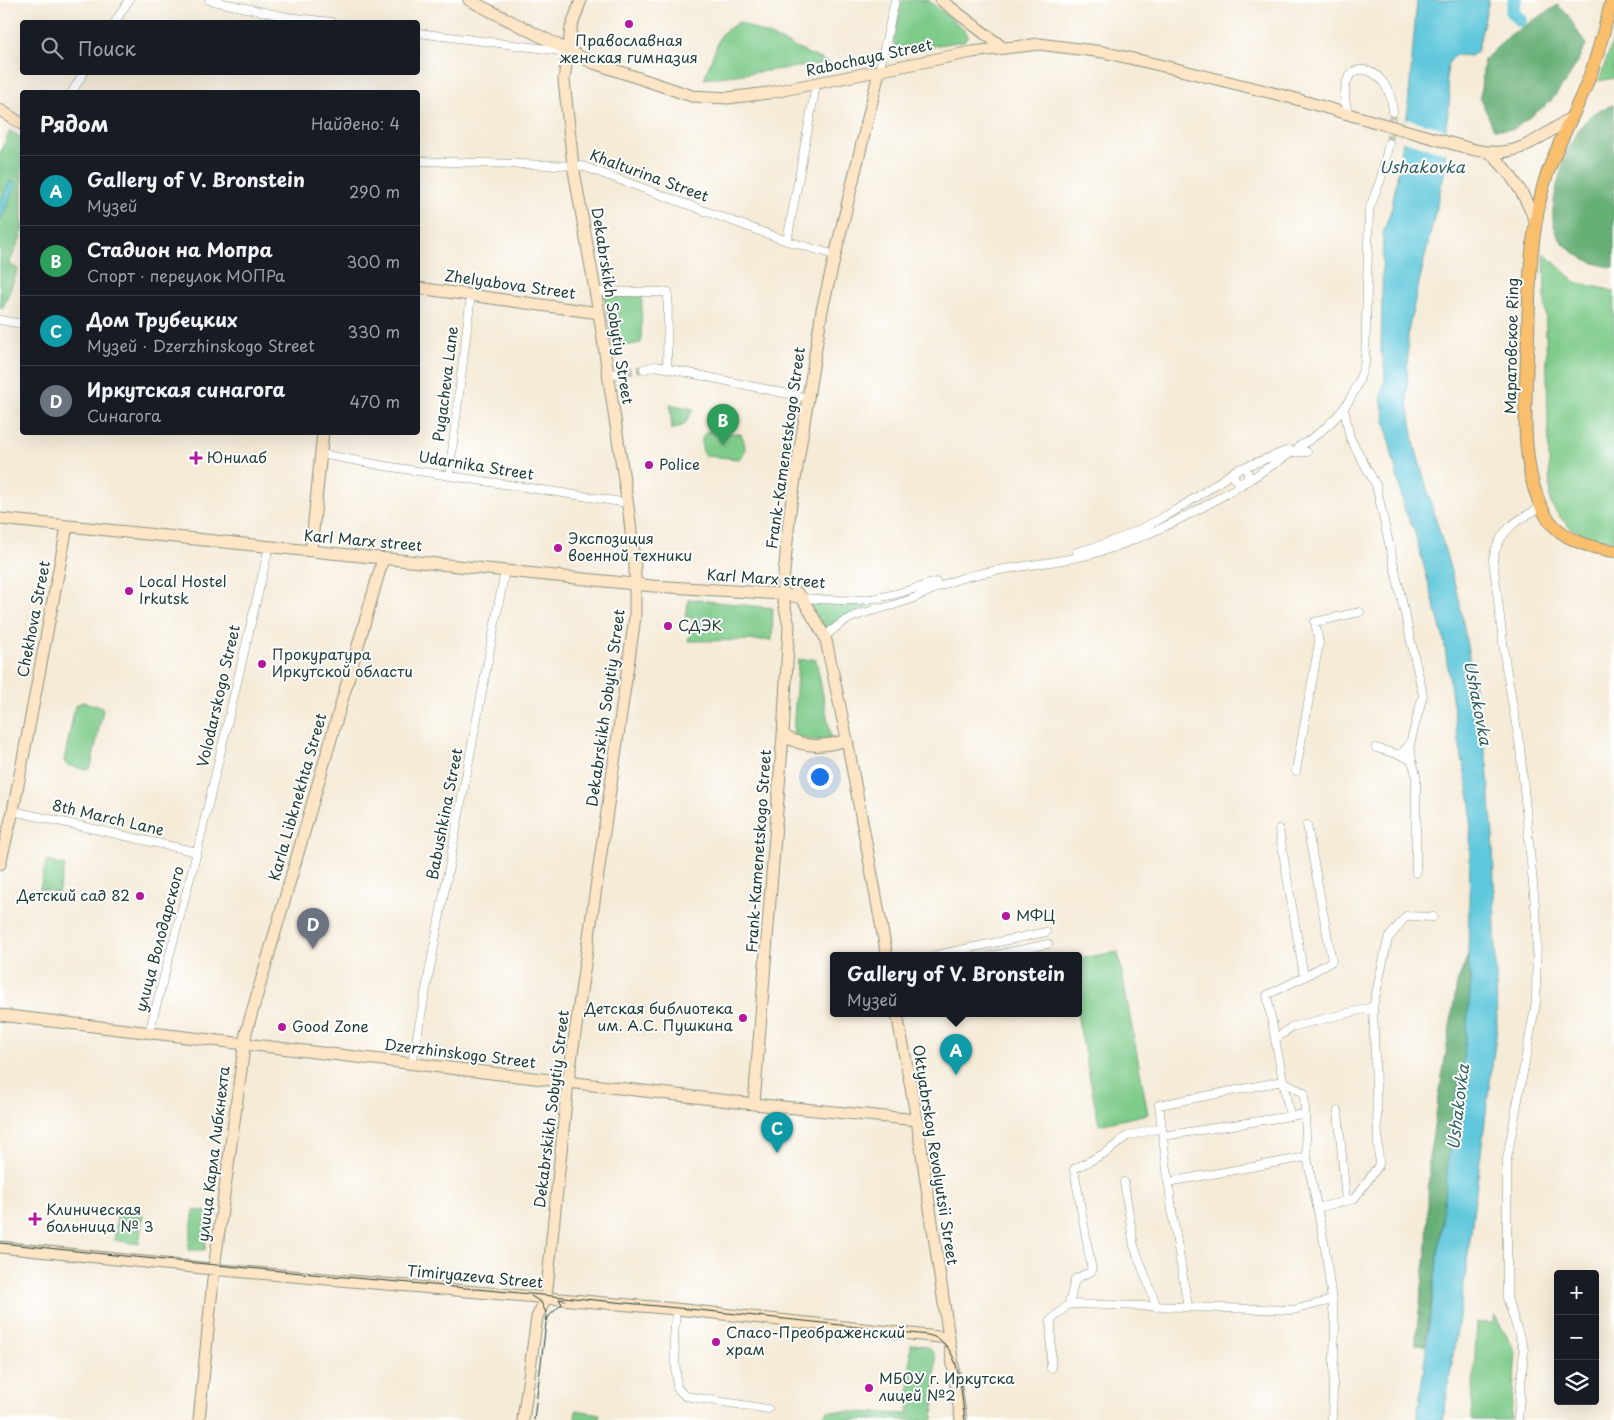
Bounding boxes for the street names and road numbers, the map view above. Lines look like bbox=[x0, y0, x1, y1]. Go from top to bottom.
street label: Rabochaya Street bbox=[803, 32, 934, 81]
street label: Khalturina Street bbox=[587, 142, 712, 207]
street label: Dekabrskikh Sobytiy Street bbox=[587, 206, 640, 406]
street label: Zhelyabova Street bbox=[443, 263, 577, 304]
street label: Маратовское Ring bbox=[1498, 278, 1523, 414]
street label: Pugacheva Lane bbox=[426, 325, 463, 443]
street label: Frank-Kamenetskogo Street bbox=[759, 345, 810, 550]
street label: Udarnika Street bbox=[417, 444, 536, 485]
street label: Karl Marx street bbox=[303, 523, 423, 556]
street label: Chekhova Street bbox=[10, 559, 55, 679]
street label: Karl Marx street bbox=[706, 562, 826, 593]
street label: Dekabrskikh Sobytiy Street bbox=[579, 608, 630, 808]
street label: Volodarskogo Street bbox=[190, 622, 245, 769]
street label: Karla Libknekhta Street bbox=[262, 710, 332, 883]
street label: Babushkina Street bbox=[419, 746, 468, 881]
street label: Frank-Kamenetskogo Street bbox=[739, 749, 776, 953]
street label: 8th March Lane bbox=[50, 792, 167, 841]
street label: улица Володарского bbox=[128, 863, 189, 1014]
street label: Dekabrskikh Sobytiy Street bbox=[527, 1009, 574, 1209]
street label: Dzerzhinskogo Street bbox=[383, 1032, 537, 1073]
street label: Oktyabrskoy Revolyutsii Street bbox=[908, 1043, 965, 1267]
street label: улица Карла Либкнехта bbox=[190, 1064, 235, 1243]
street label: Timiryazeva Street bbox=[406, 1258, 544, 1293]

